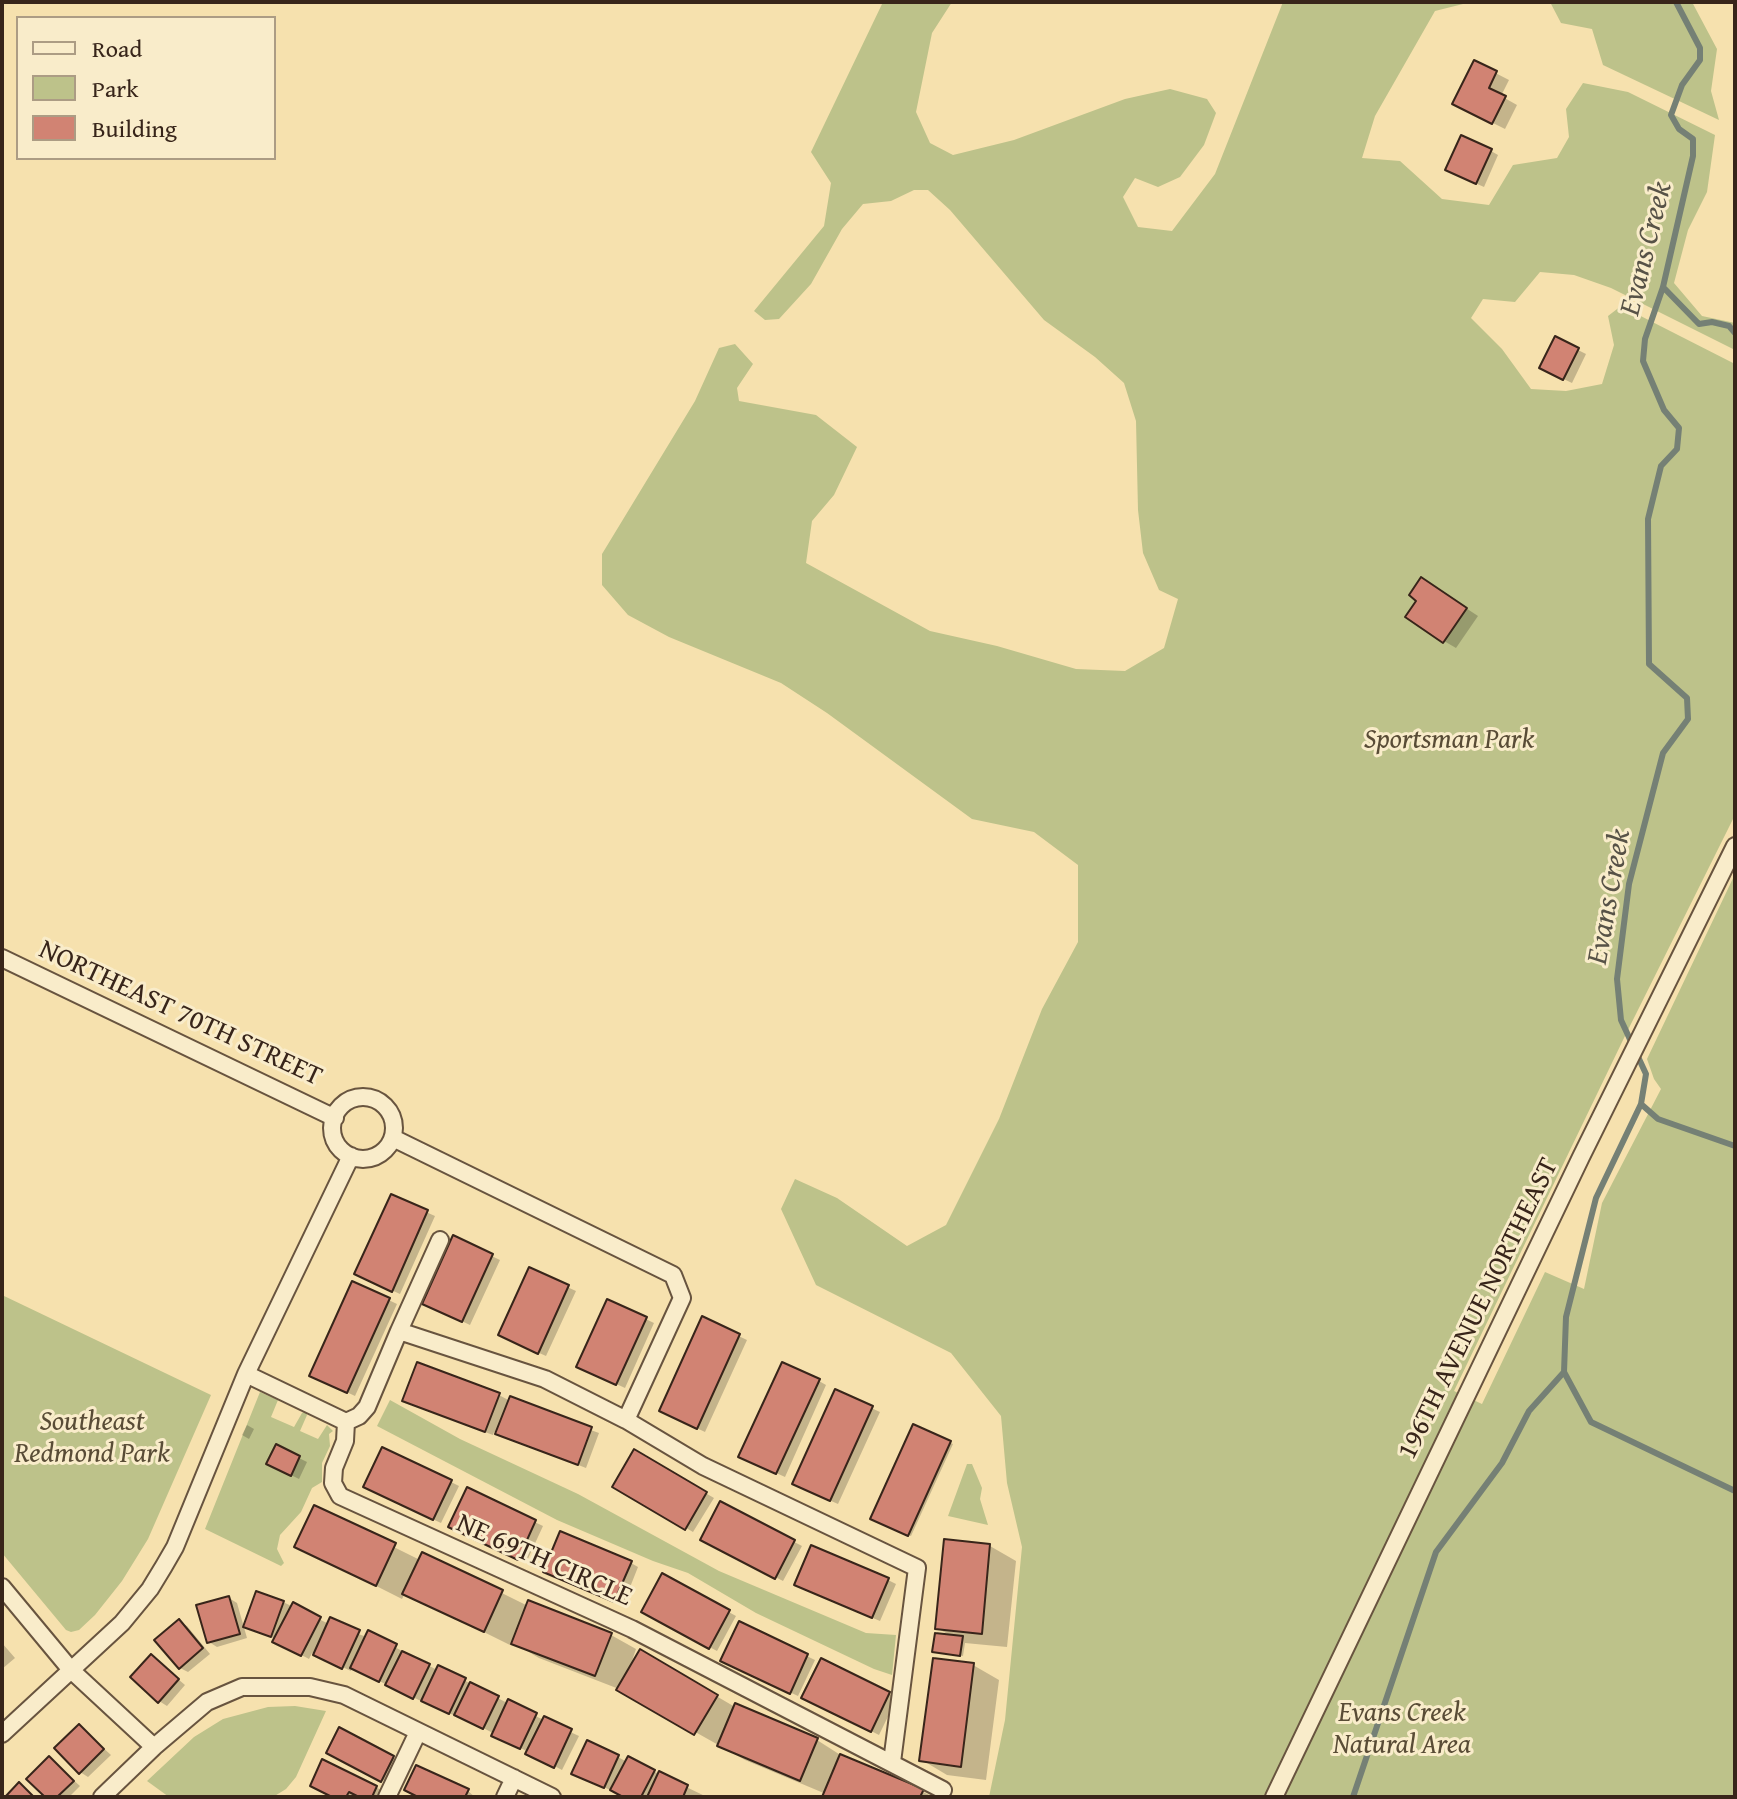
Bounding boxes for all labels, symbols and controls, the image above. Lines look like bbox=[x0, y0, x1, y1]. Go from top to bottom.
legend bbox=[16, 16, 276, 160]
text: Road bbox=[92, 31, 142, 66]
text: Park bbox=[92, 71, 138, 106]
text: Building bbox=[92, 111, 177, 146]
water label: Evans Creek bbox=[1613, 178, 1681, 320]
park label: Sportsman Park bbox=[1364, 724, 1534, 758]
water label: Evans Creek bbox=[1580, 827, 1640, 967]
street label: NORTHEAST 70TH STREET bbox=[33, 934, 327, 1094]
street label: 196TH AVENUE NORTHEAST bbox=[1391, 1153, 1567, 1465]
park label: Southeast Redmond Park bbox=[14, 1406, 170, 1472]
street label: NE 69TH CIRCLE bbox=[451, 1507, 637, 1615]
park label: Evans Creek Natural Area bbox=[1333, 1697, 1471, 1763]

